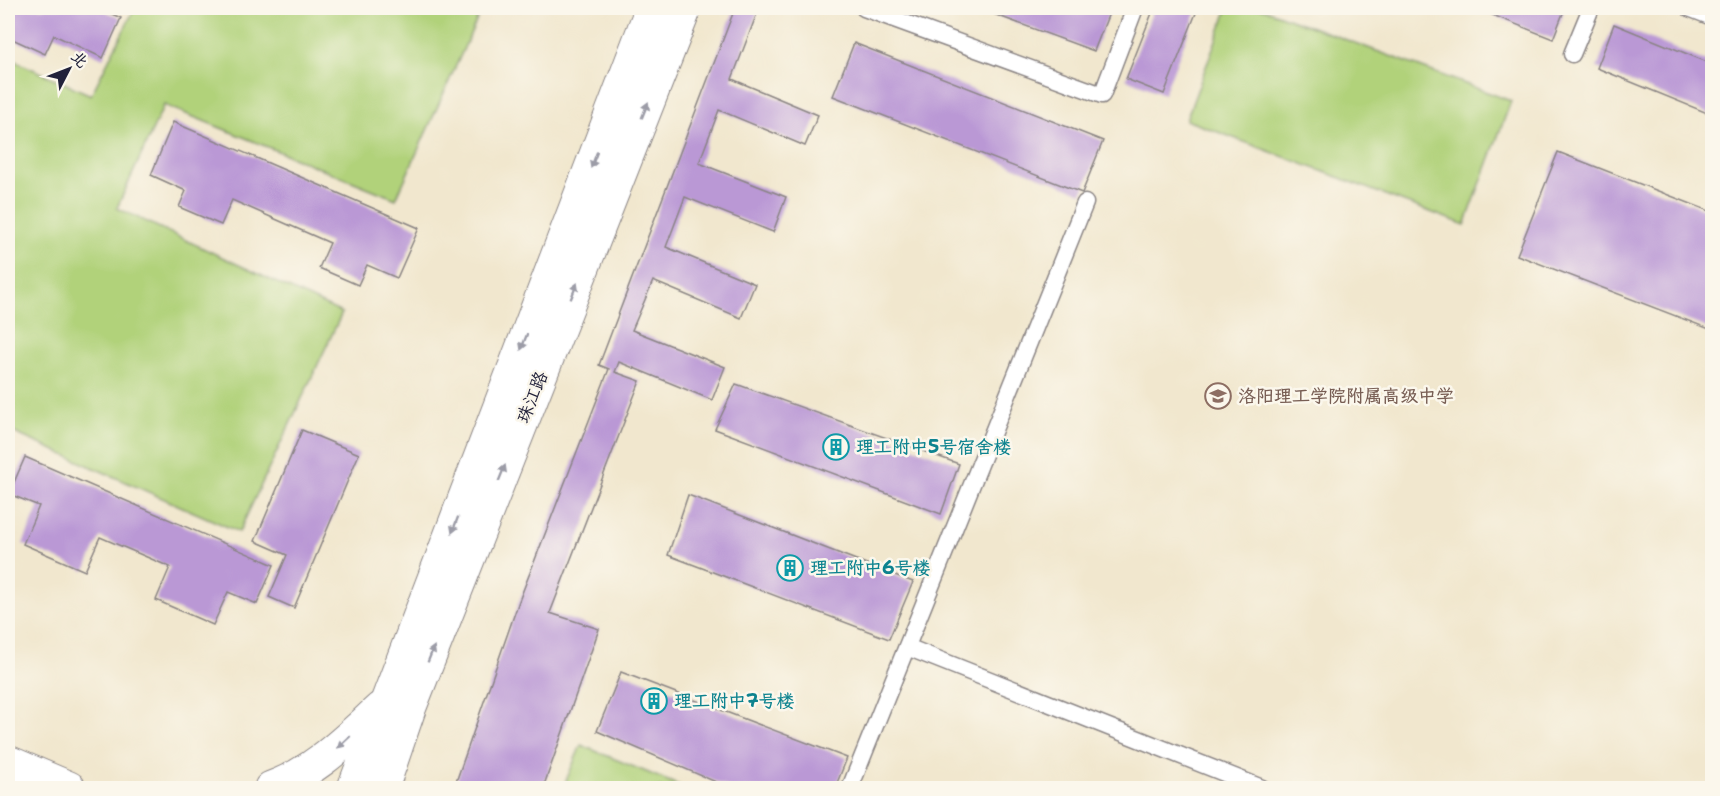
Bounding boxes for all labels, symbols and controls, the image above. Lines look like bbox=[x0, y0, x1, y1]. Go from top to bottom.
north arrow bbox=[39, 39, 99, 99]
text: 北 bbox=[67, 46, 93, 72]
one-way arrow bbox=[641, 101, 650, 119]
one-way arrow bbox=[589, 151, 598, 169]
one-way arrow bbox=[569, 282, 579, 300]
one-way arrow bbox=[519, 334, 529, 352]
street label: 珠江路 bbox=[511, 367, 553, 427]
school or university icon: 洛阳理工学院附属高级中学 bbox=[1203, 381, 1233, 411]
place label: 洛阳理工学院附属高级中学 bbox=[1238, 384, 1454, 408]
building icon: 理工附中5号宿舍楼 bbox=[821, 432, 851, 462]
place label: 理工附中5号宿舍楼 bbox=[856, 435, 1011, 459]
one-way arrow bbox=[498, 464, 507, 482]
one-way arrow bbox=[450, 516, 460, 534]
building icon: 理工附中6号楼 bbox=[775, 553, 805, 583]
place label: 理工附中6号楼 bbox=[810, 556, 931, 580]
one-way arrow bbox=[426, 645, 436, 663]
building icon: 理工附中7号楼 bbox=[639, 686, 669, 716]
place label: 理工附中7号楼 bbox=[674, 689, 795, 713]
one-way arrow bbox=[337, 735, 352, 748]

